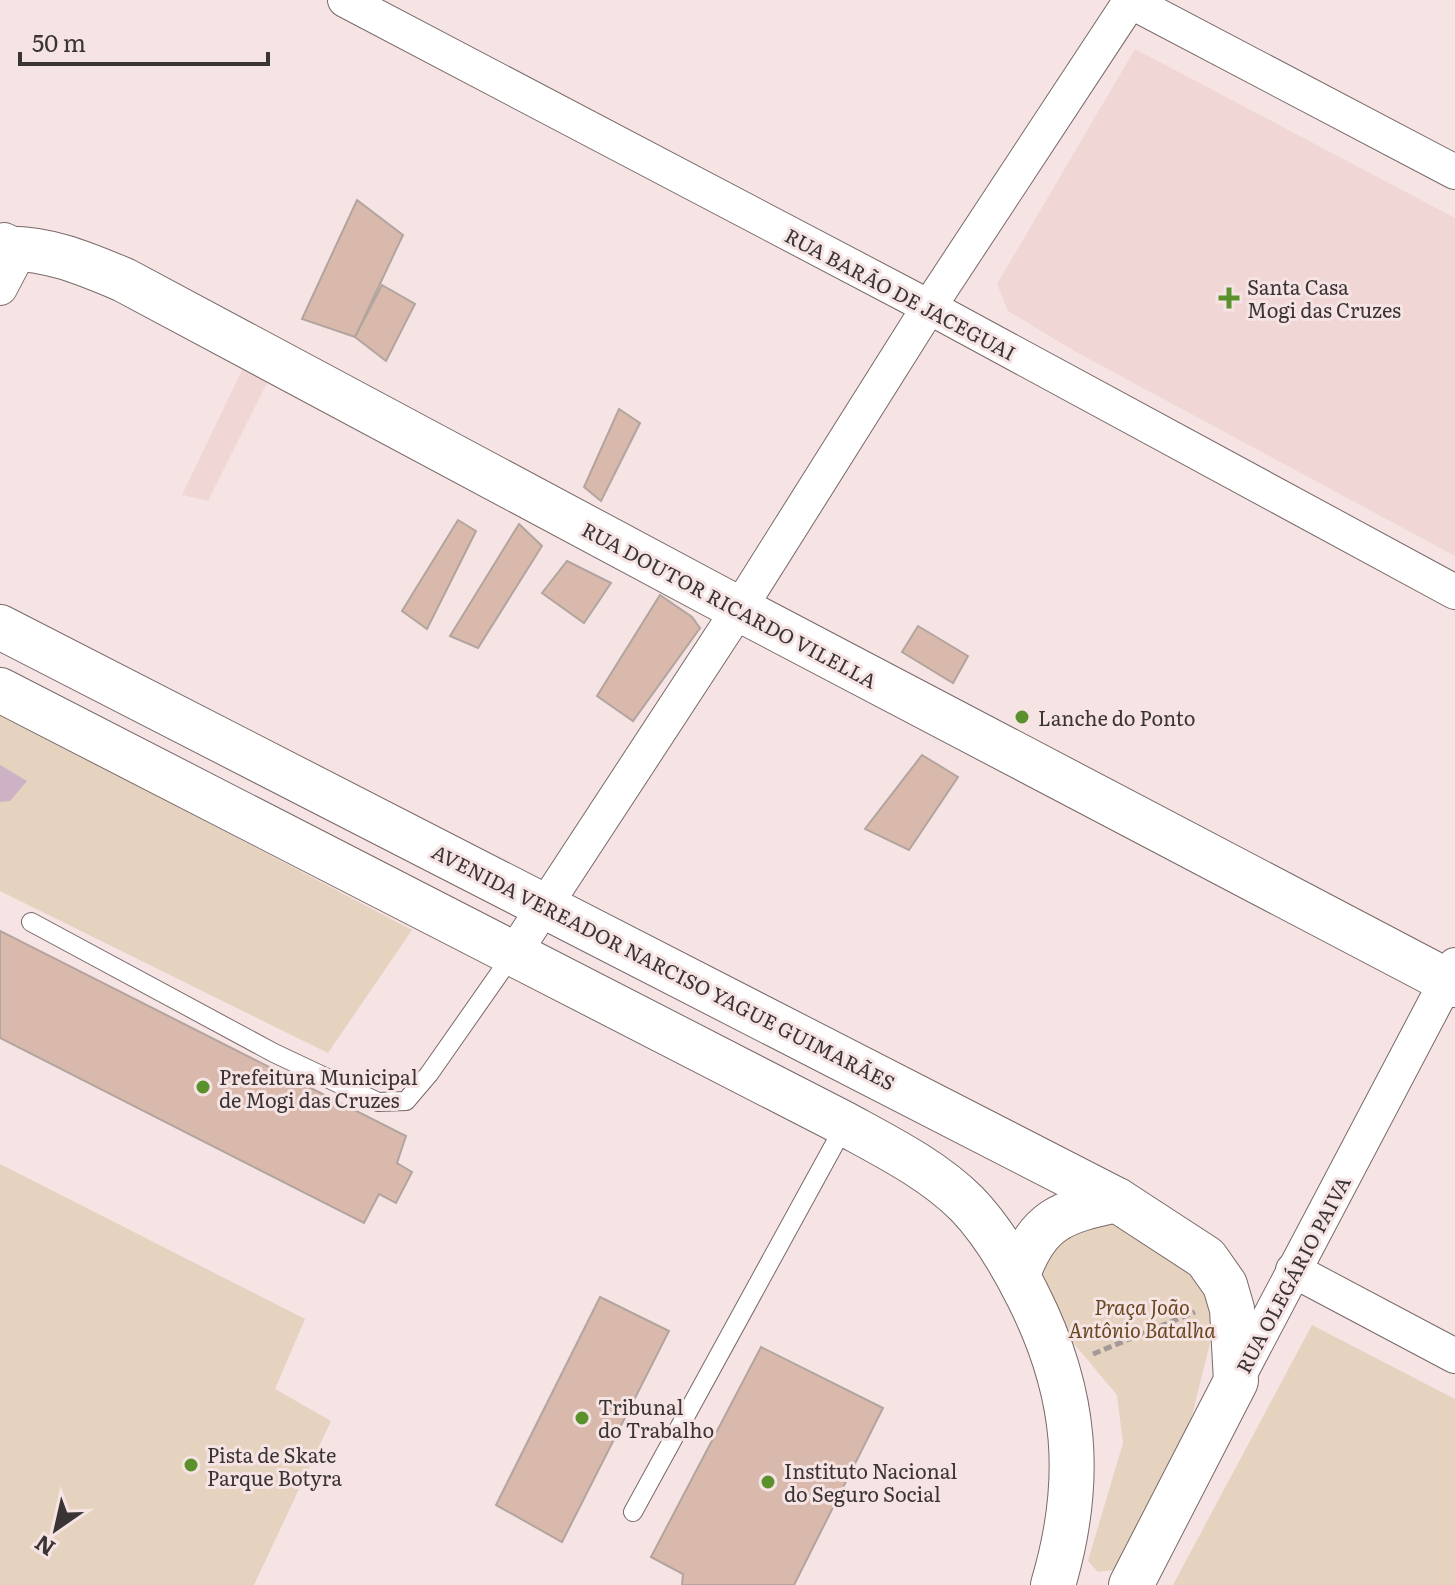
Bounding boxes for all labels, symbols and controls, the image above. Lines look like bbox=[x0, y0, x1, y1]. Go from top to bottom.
scale bar bbox=[20, 16, 268, 66]
text: 50 m bbox=[32, 24, 86, 59]
street label: RUA BARÃO DE JACEGUAI bbox=[780, 219, 1022, 367]
place label: Santa Casa Mogi das Cruzes bbox=[1247, 271, 1401, 324]
marker: Santa Casa Mogi das Cruzes bbox=[1218, 287, 1240, 309]
street label: RUA DOUTOR RICARDO VILELLA bbox=[577, 513, 883, 695]
place label: Lanche do Ponto bbox=[1038, 702, 1195, 732]
marker: Lanche do Ponto bbox=[1013, 708, 1031, 726]
street label: AVENIDA VEREADOR NARCISO YAGUE GUIMARÃES bbox=[427, 835, 901, 1097]
place label: Prefeitura Municipal de Mogi das Cruzes bbox=[219, 1061, 418, 1114]
marker: Prefeitura Municipal de Mogi das Cruzes bbox=[194, 1078, 212, 1096]
street label: RUA OLEGÁRIO PAIVA bbox=[1227, 1170, 1357, 1378]
park label: Praça João Antônio Batalha bbox=[1068, 1291, 1216, 1344]
place label: Tribunal do Trabalho bbox=[598, 1391, 714, 1444]
marker: Tribunal do Trabalho bbox=[573, 1409, 591, 1427]
place label: Pista de Skate Parque Botyra bbox=[207, 1439, 342, 1492]
place label: Instituto Nacional do Seguro Social bbox=[784, 1455, 957, 1508]
marker: Pista de Skate Parque Botyra bbox=[182, 1456, 200, 1474]
marker: Instituto Nacional do Seguro Social bbox=[759, 1473, 777, 1491]
north arrow bbox=[16, 1489, 96, 1569]
text: N bbox=[27, 1528, 61, 1566]

